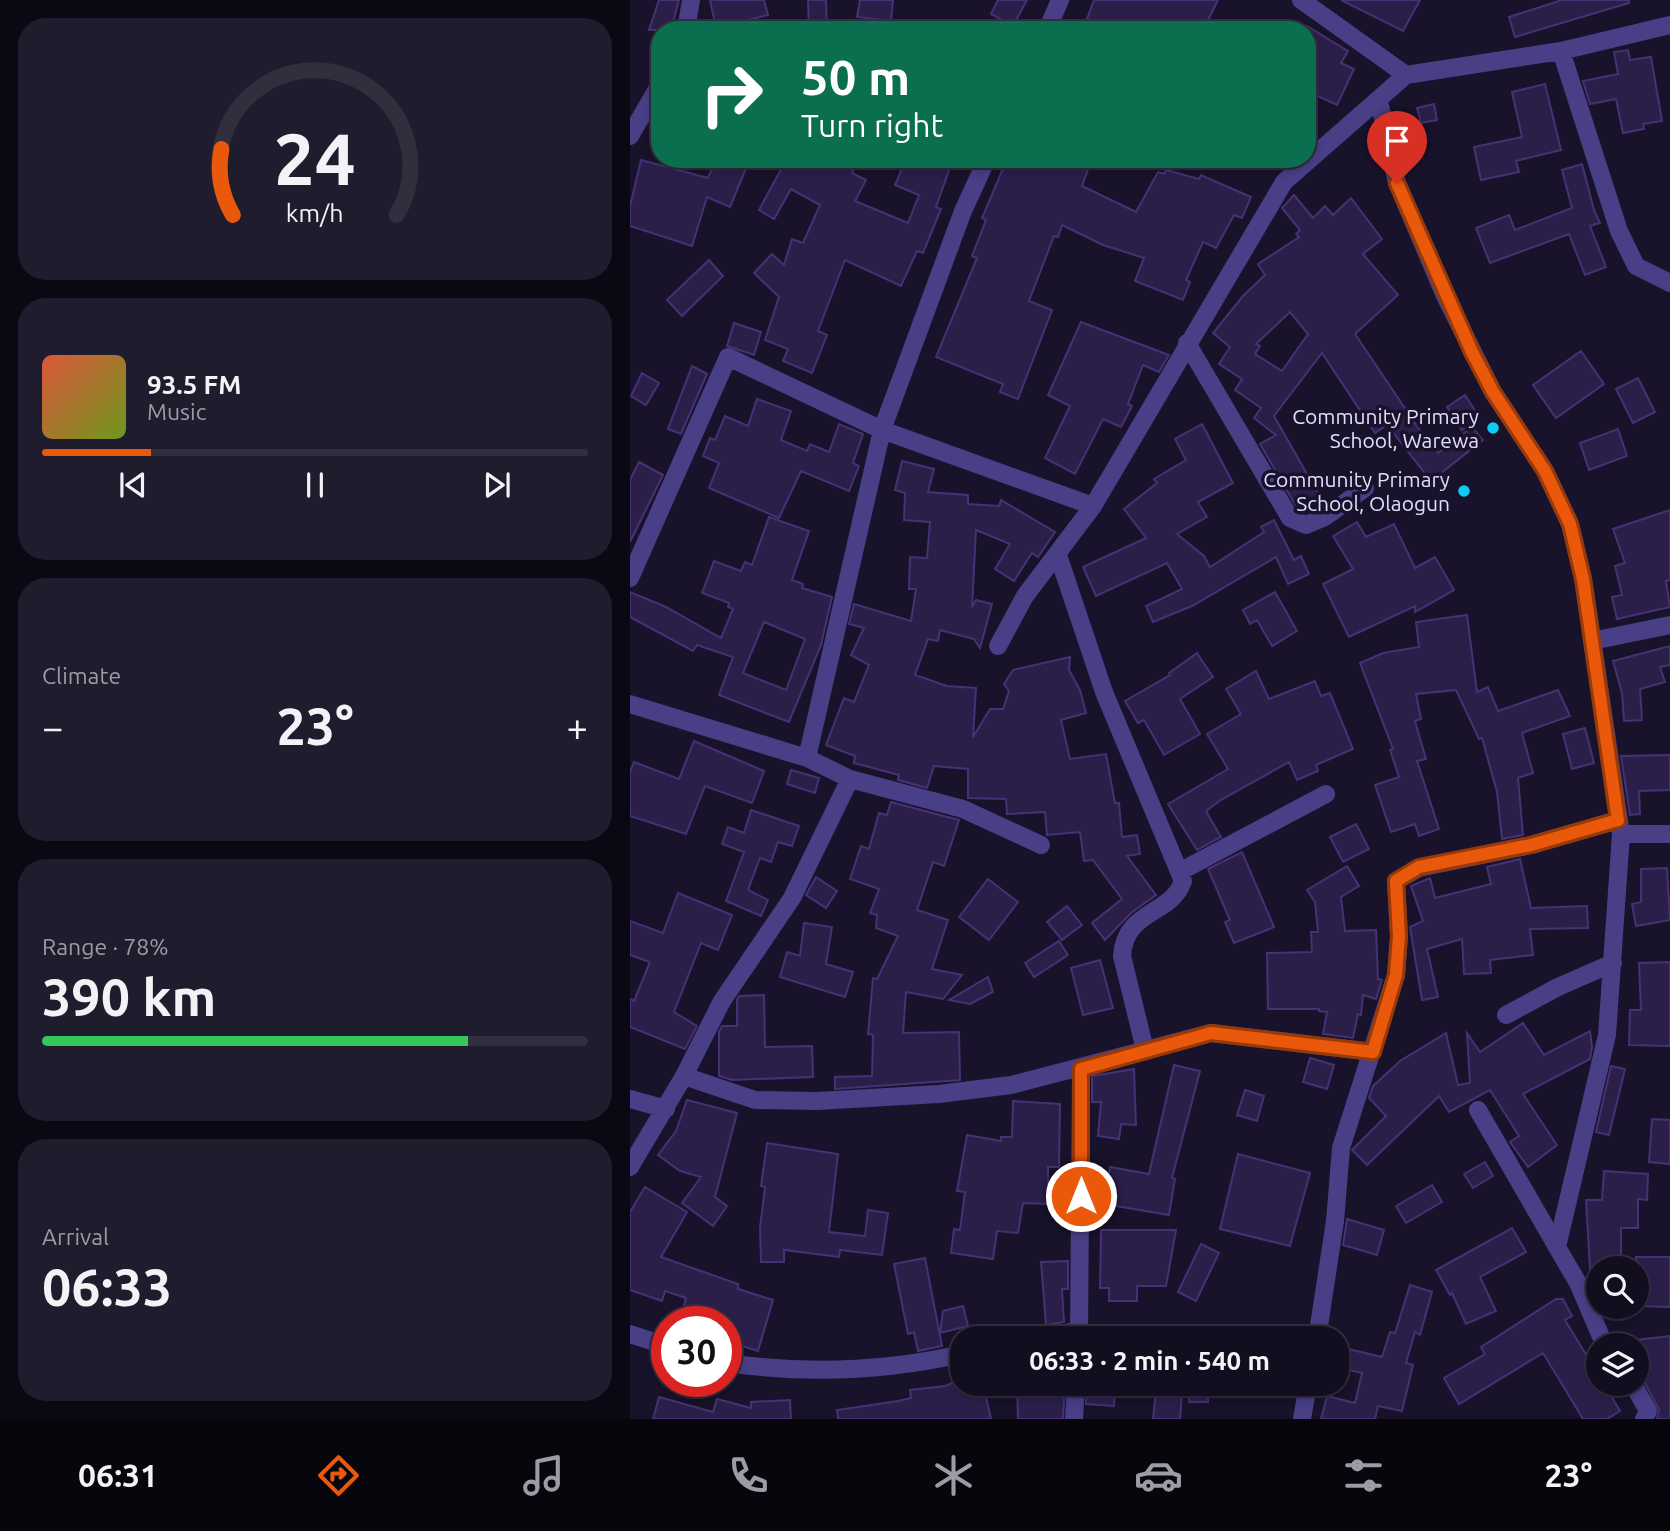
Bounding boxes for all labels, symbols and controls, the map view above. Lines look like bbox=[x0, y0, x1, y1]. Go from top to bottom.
icon: right bbox=[686, 49, 777, 140]
text: 50 m bbox=[801, 49, 910, 104]
text: Turn right bbox=[801, 107, 943, 143]
pin bbox=[1367, 111, 1427, 183]
text: 24 bbox=[274, 117, 356, 199]
icon: arrive bbox=[1378, 122, 1416, 160]
text: km/h bbox=[286, 199, 344, 227]
text: 93.5 FM bbox=[147, 370, 241, 399]
text: Music bbox=[147, 399, 206, 424]
place label: Community Primary School, Warewa bbox=[1292, 404, 1479, 452]
marker: Community Primary School, Warewa bbox=[1485, 420, 1501, 436]
icon: previous bbox=[114, 466, 152, 504]
icon: pause bbox=[296, 466, 334, 504]
icon: next bbox=[478, 466, 516, 504]
place label: Community Primary School, Olaogun bbox=[1263, 467, 1450, 515]
marker: Community Primary School, Olaogun bbox=[1456, 483, 1472, 499]
text: Climate bbox=[42, 663, 121, 688]
text: 23° bbox=[276, 697, 354, 755]
text: − bbox=[42, 706, 63, 748]
text: + bbox=[567, 706, 588, 748]
text: Range · 78% bbox=[42, 934, 169, 959]
text: 390 km bbox=[42, 968, 216, 1026]
position arrow bbox=[1044, 1159, 1118, 1233]
text: Arrival bbox=[42, 1224, 109, 1249]
map controls bbox=[1586, 1256, 1649, 1396]
button: search bbox=[1586, 1256, 1649, 1319]
text: 06:33 bbox=[42, 1258, 172, 1316]
speed limit sign: 30 bbox=[651, 1306, 742, 1397]
button: layers bbox=[1586, 1333, 1649, 1396]
text: 06:33 · 2 min · 540 m bbox=[1029, 1346, 1270, 1375]
icon: directions bbox=[314, 1451, 363, 1500]
icon: music bbox=[519, 1451, 568, 1500]
icon: phone bbox=[724, 1451, 773, 1500]
icon: climate bbox=[929, 1451, 978, 1500]
icon: car bbox=[1134, 1451, 1183, 1500]
icon: filters bbox=[1339, 1451, 1388, 1500]
text: 06:31 bbox=[78, 1457, 158, 1493]
text: 23° bbox=[1545, 1457, 1592, 1493]

